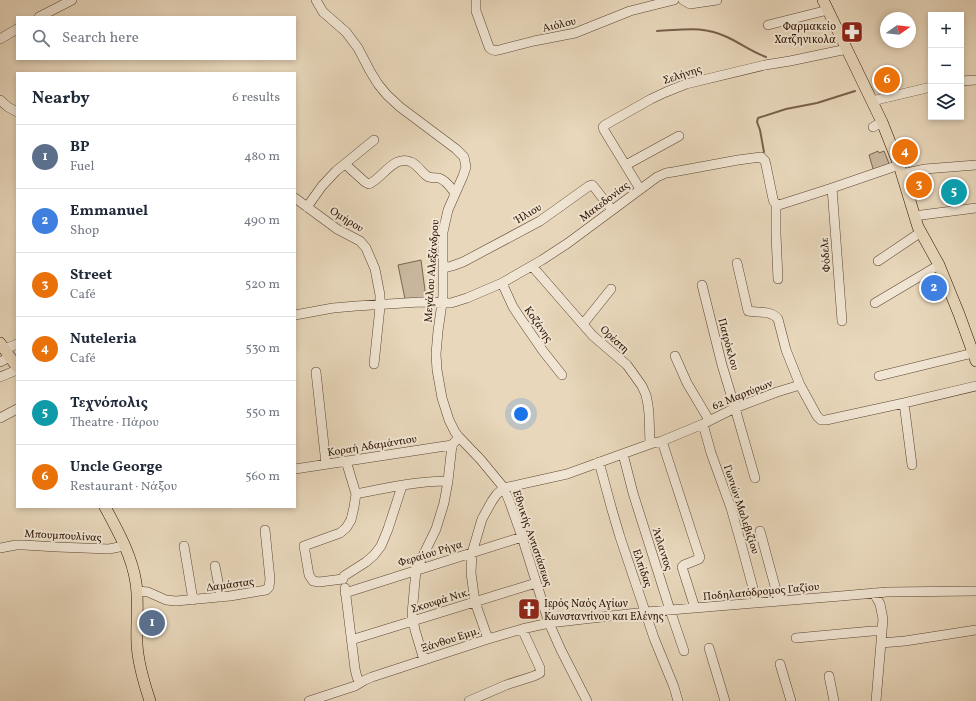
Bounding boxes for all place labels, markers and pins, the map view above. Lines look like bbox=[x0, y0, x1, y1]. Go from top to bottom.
pharmacy icon: Φαρμακείο Χατζηνικολα bbox=[839, 19, 865, 45]
place label: Φαρμακείο Χατζηνικολα bbox=[774, 20, 836, 48]
pin: 6 bbox=[874, 65, 900, 95]
pin: 4 bbox=[892, 137, 918, 167]
pin: 3 bbox=[906, 170, 932, 200]
pin: 5 bbox=[941, 177, 967, 207]
pin: 2 bbox=[921, 273, 947, 303]
church icon: Ιερός Ναός Αγίων Κωνσταντίνου και Ελένης bbox=[516, 596, 542, 622]
place label: Ιερός Ναός Αγίων Κωνσταντίνου και Ελένης bbox=[544, 597, 664, 625]
pin: 1 bbox=[139, 608, 165, 638]

